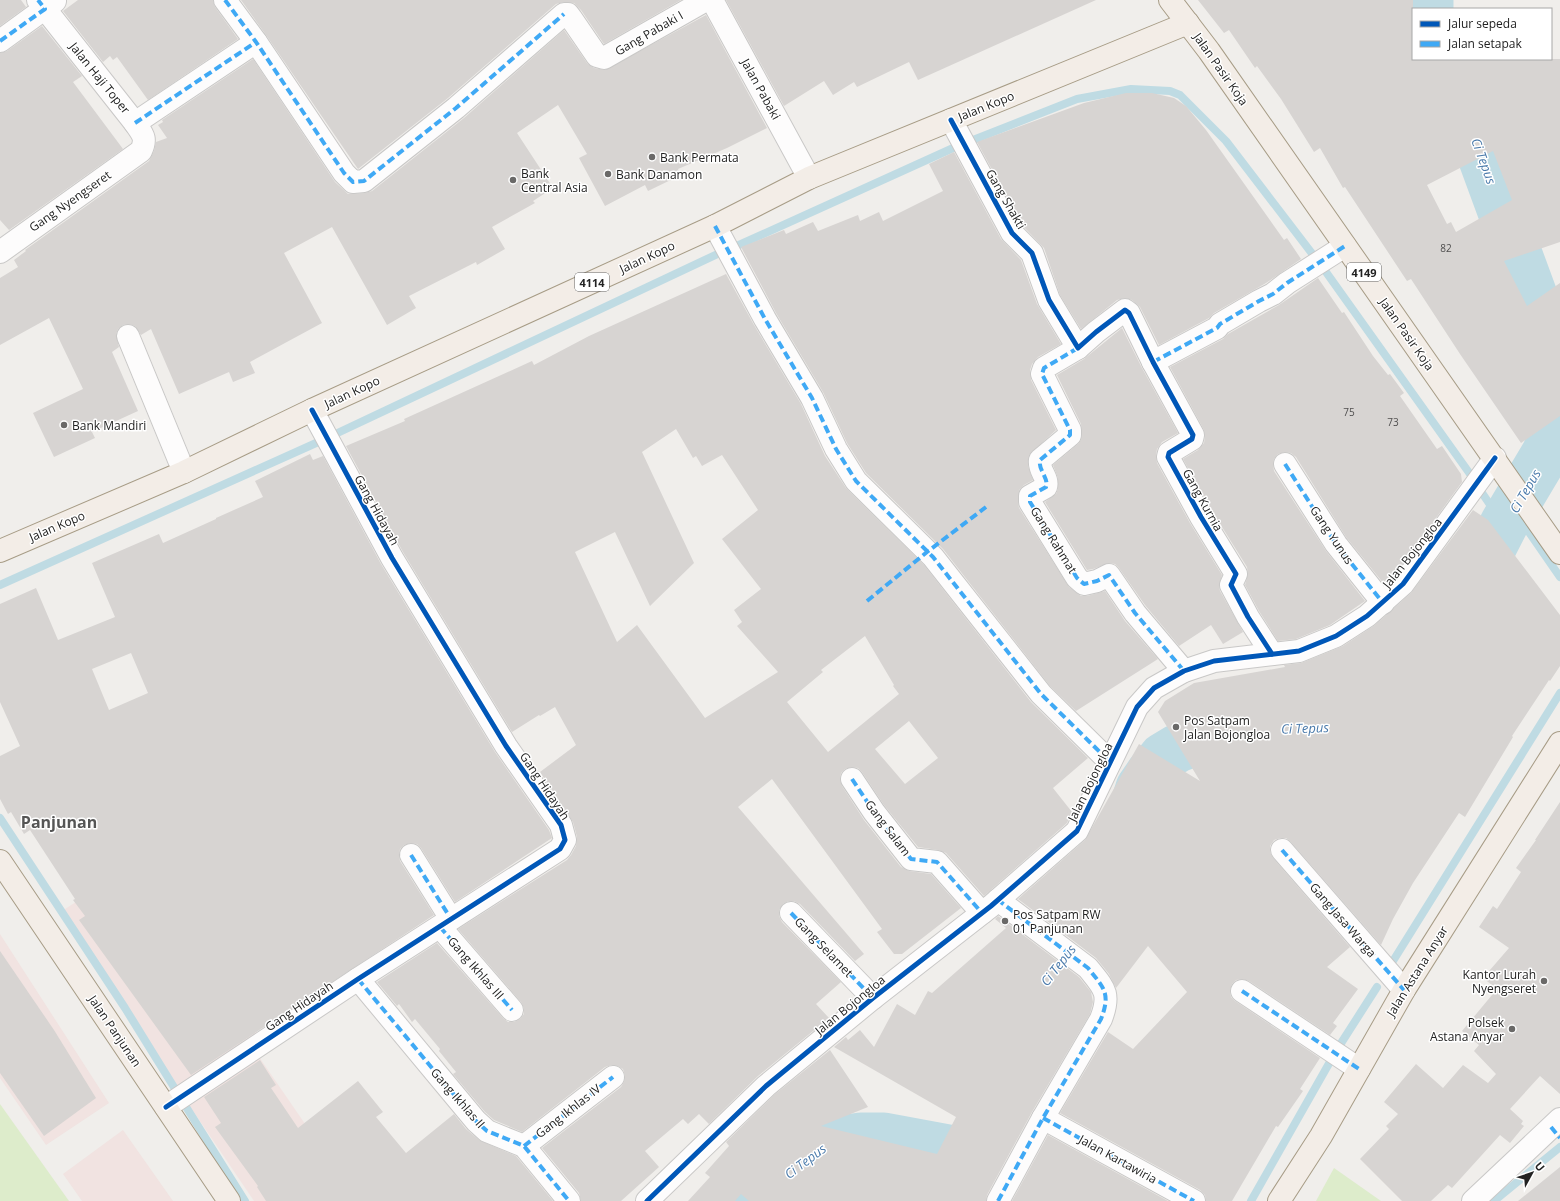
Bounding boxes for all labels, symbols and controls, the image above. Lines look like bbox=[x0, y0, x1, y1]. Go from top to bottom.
street label: Gang Pabaki I bbox=[612, 7, 686, 59]
legend bbox=[1412, 8, 1552, 60]
text: Jalur sepeda bbox=[1447, 15, 1517, 32]
street label: Jalan Pasir Koja bbox=[1189, 28, 1252, 109]
text: Jalan setapak bbox=[1447, 35, 1522, 52]
street label: Jalan Haji Toper bbox=[65, 38, 134, 117]
street label: Jalan Pabaki bbox=[737, 55, 785, 123]
street label: Jalan Kopo bbox=[954, 87, 1017, 125]
water label: Ci Tepus bbox=[1467, 135, 1501, 187]
place label: Bank Permata bbox=[660, 149, 739, 166]
marker: Bank Permata bbox=[647, 152, 657, 162]
place label: Bank Central Asia bbox=[521, 165, 588, 196]
street label: Gang Nyengseret bbox=[26, 166, 114, 236]
place label: Bank Danamon bbox=[616, 166, 702, 183]
street label: Gang Shakti bbox=[982, 166, 1030, 232]
marker: Bank Danamon bbox=[603, 169, 613, 179]
marker: Bank Central Asia bbox=[508, 175, 518, 185]
street label: Jalan Kopo bbox=[616, 237, 677, 278]
house number: 82 bbox=[1440, 241, 1452, 255]
road number: 4149 bbox=[1347, 263, 1381, 281]
road number: 4114 bbox=[575, 273, 609, 291]
street label: Jalan Pasir Koja bbox=[1375, 293, 1438, 374]
street label: Jalan Kopo bbox=[321, 372, 382, 413]
house number: 75 bbox=[1343, 405, 1355, 419]
house number: 73 bbox=[1387, 415, 1399, 429]
place label: Bank Mandiri bbox=[72, 417, 146, 434]
marker: Bank Mandiri bbox=[59, 420, 69, 430]
water label: Ci Tepus bbox=[1505, 465, 1545, 516]
street label: Gang Kurnia bbox=[1179, 466, 1227, 534]
street label: Gang Hidayah bbox=[351, 472, 403, 548]
street label: Gang Rahmat bbox=[1027, 503, 1081, 577]
street label: Gang Yunus bbox=[1306, 503, 1358, 568]
street label: Jalan Kopo bbox=[26, 507, 88, 546]
street label: Jalan Bojongloa bbox=[1378, 514, 1446, 593]
place label: Pos Satpam Jalan Bojongloa bbox=[1183, 712, 1270, 743]
water label: Ci Tepus bbox=[1281, 718, 1330, 738]
marker: Pos Satpam Jalan Bojongloa bbox=[1171, 722, 1181, 732]
street label: Jalan Bojongloa bbox=[1063, 740, 1117, 825]
street label: Gang Hidayah bbox=[516, 749, 574, 823]
street label: Gang Salam bbox=[861, 796, 915, 860]
district label: Panjunan bbox=[21, 811, 97, 833]
street label: Gang Jasa Warga bbox=[1306, 879, 1380, 961]
place label: Pos Satpam RW 01 Panjunan bbox=[1013, 906, 1101, 937]
street label: Gang Selamet bbox=[791, 913, 857, 981]
marker: Pos Satpam RW 01 Panjunan bbox=[1000, 916, 1010, 926]
street label: Jalan Astana Anyar bbox=[1382, 922, 1452, 1020]
street label: Gang Ikhlas III bbox=[444, 933, 508, 1003]
water label: Ci Tepus bbox=[1036, 940, 1080, 989]
place label: Kantor Lurah Nyengseret bbox=[1463, 966, 1536, 997]
street label: Jalan Bojongloa bbox=[810, 971, 889, 1039]
marker: Kantor Lurah Nyengseret bbox=[1539, 976, 1549, 986]
street label: Gang Hidayah bbox=[262, 977, 336, 1035]
street label: Jalan Panjunan bbox=[84, 991, 145, 1070]
place label: Polsek Astana Anyar bbox=[1430, 1014, 1505, 1045]
marker: Polsek Astana Anyar bbox=[1507, 1024, 1517, 1034]
street label: Gang Ikhlas II bbox=[427, 1064, 489, 1132]
street label: Gang Ikhlas IV bbox=[532, 1080, 605, 1142]
street label: Jalan Kartawiria bbox=[1075, 1130, 1160, 1187]
water label: Ci Tepus bbox=[780, 1139, 830, 1183]
north arrow bbox=[1512, 1153, 1552, 1193]
text: U bbox=[1532, 1158, 1548, 1174]

